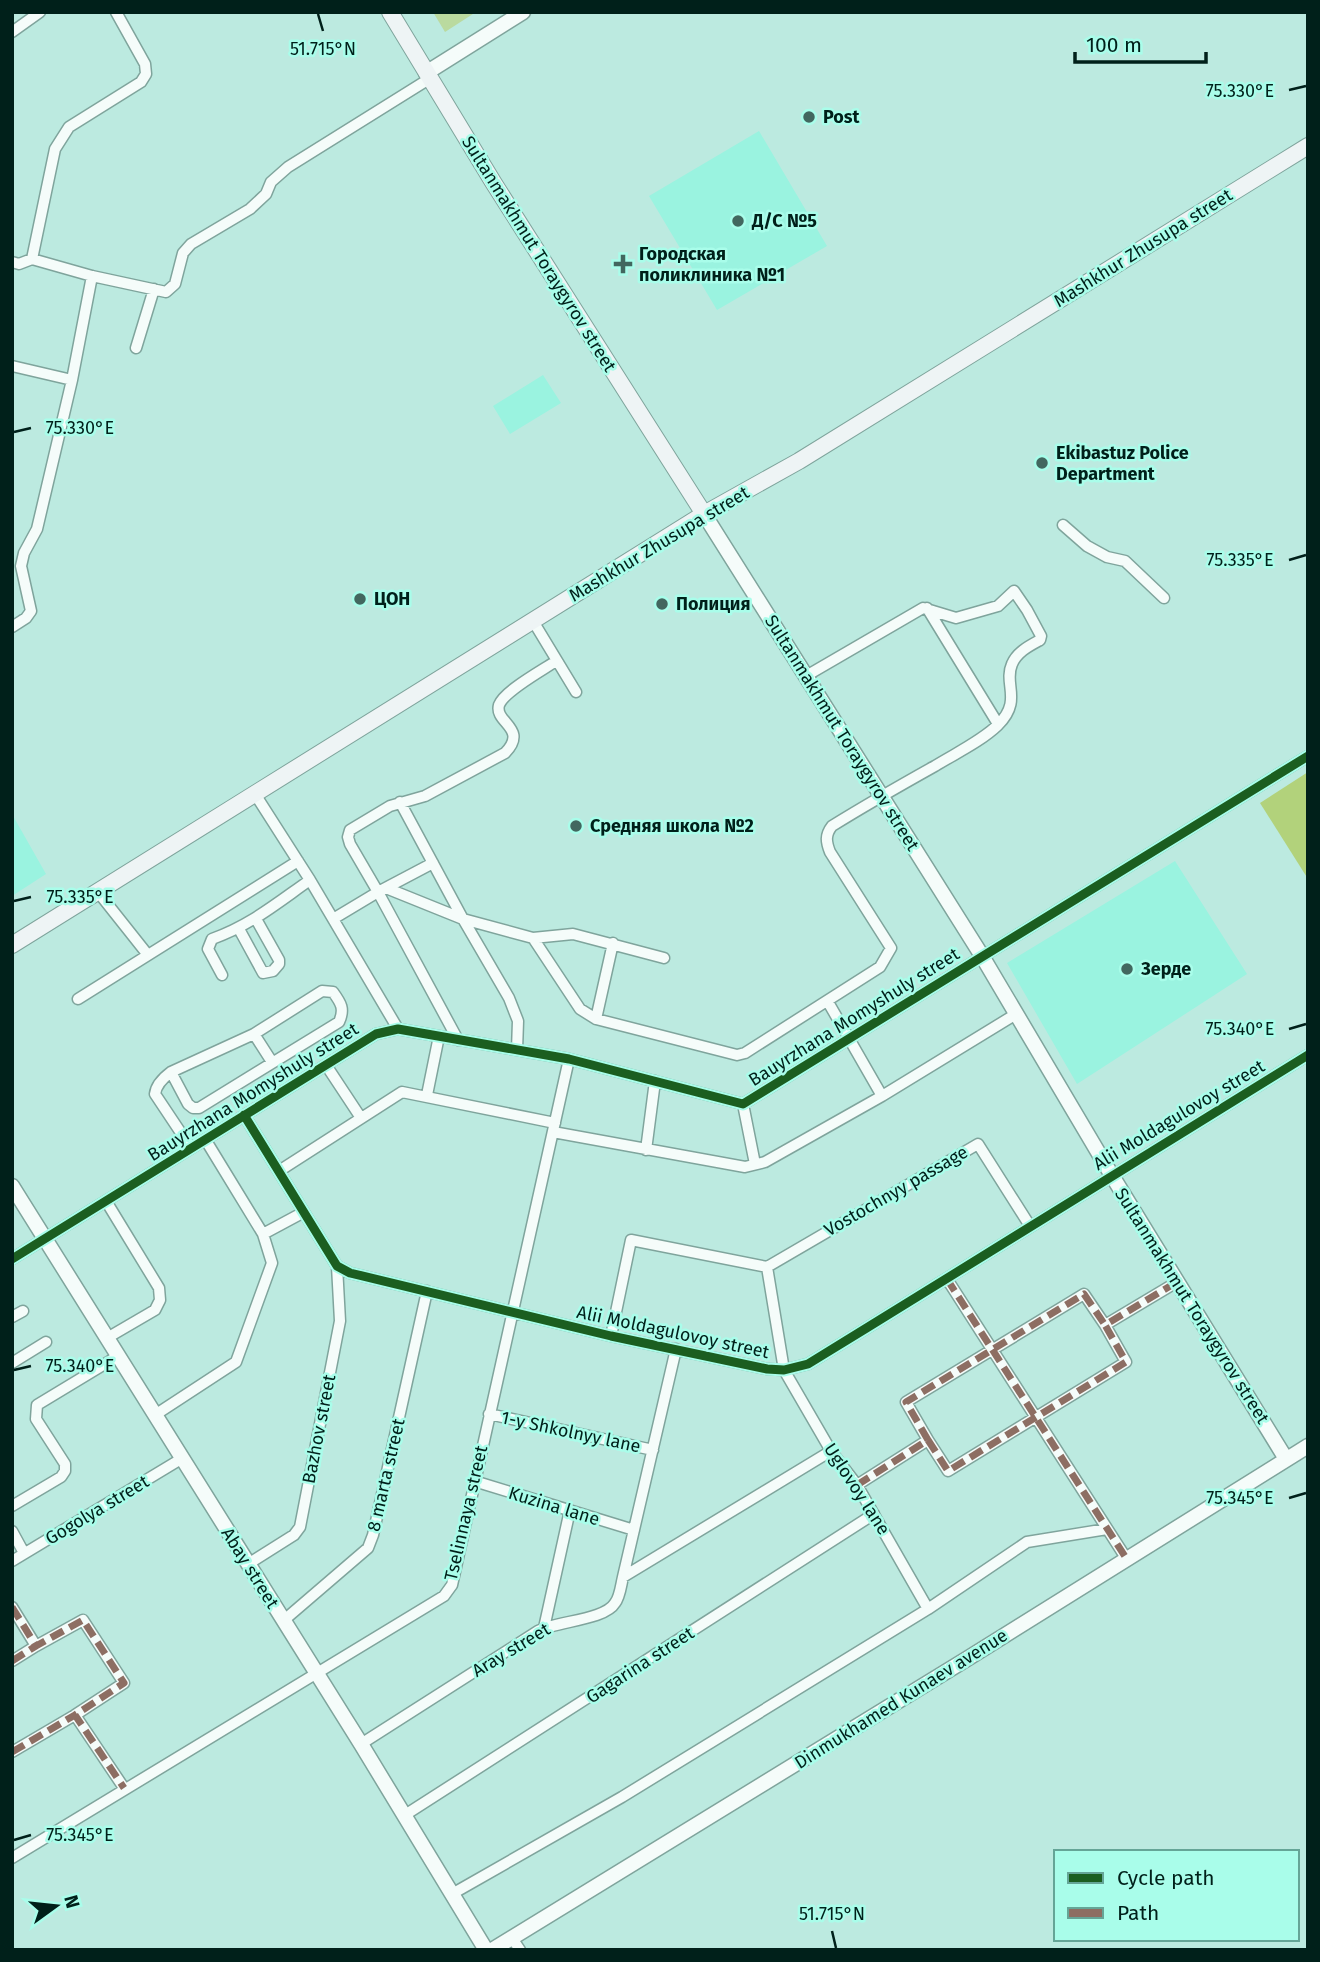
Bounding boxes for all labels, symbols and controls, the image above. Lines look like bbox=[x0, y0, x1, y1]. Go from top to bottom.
scale bar bbox=[1075, 21, 1206, 65]
text: 100 m bbox=[1086, 32, 1142, 58]
text: 51.715°N bbox=[290, 38, 356, 60]
text: 75.330°E bbox=[1206, 80, 1274, 102]
place label: Post bbox=[823, 106, 860, 128]
marker: Post bbox=[801, 109, 817, 125]
street label: Sultanmakhmut Toraygyrov street bbox=[457, 132, 621, 376]
street label: Mashkhur Zhusupa street bbox=[1050, 184, 1237, 312]
place label: Д/С №5 bbox=[751, 210, 817, 232]
marker: Д/С №5 bbox=[730, 213, 746, 229]
place label: Городская поликлиника №1 bbox=[639, 243, 785, 286]
marker: Городская поликлиника №1 bbox=[613, 254, 633, 274]
text: 75.330°E bbox=[46, 417, 114, 439]
place label: Ekibastuz Police Department bbox=[1056, 442, 1189, 485]
marker: Ekibastuz Police Department bbox=[1034, 455, 1050, 471]
street label: Mashkhur Zhusupa street bbox=[565, 481, 754, 607]
text: 75.335°E bbox=[1206, 549, 1274, 571]
place label: ЦОН bbox=[374, 588, 410, 610]
marker: ЦОН bbox=[352, 591, 368, 607]
place label: Полиция bbox=[676, 593, 751, 615]
marker: Полиция bbox=[654, 596, 670, 612]
street label: Sultanmakhmut Toraygyrov street bbox=[760, 611, 924, 855]
place label: Средняя школа №2 bbox=[590, 815, 754, 837]
marker: Средняя школа №2 bbox=[568, 818, 584, 834]
text: 75.335°E bbox=[46, 886, 114, 908]
street label: Bauyrzhana Momyshuly street bbox=[745, 943, 964, 1091]
place label: Зерде bbox=[1140, 958, 1191, 980]
marker: Зерде bbox=[1119, 961, 1135, 977]
street label: Bauyrzhana Momyshuly street bbox=[144, 1018, 363, 1166]
text: 75.340°E bbox=[1206, 1018, 1274, 1040]
street label: Alii Moldagulovoy street bbox=[1089, 1055, 1269, 1175]
street label: Vostochnyy passage bbox=[820, 1141, 972, 1241]
street label: Sultanmakhmut Toraygyrov street bbox=[1110, 1184, 1274, 1428]
street label: Alii Moldagulovoy street bbox=[575, 1301, 772, 1363]
text: 75.340°E bbox=[46, 1355, 114, 1377]
street label: Bazhov street bbox=[298, 1372, 340, 1485]
street label: 1-y Shkolnyy lane bbox=[499, 1406, 643, 1458]
street label: 8 marta street bbox=[362, 1416, 410, 1534]
street label: Uglovoy lane bbox=[819, 1439, 895, 1539]
street label: Tselinnaya street bbox=[440, 1443, 492, 1583]
street label: Gogolya street bbox=[41, 1470, 153, 1550]
street label: Kuzina lane bbox=[506, 1482, 602, 1530]
text: 75.345°E bbox=[1206, 1487, 1274, 1509]
street label: Abay street bbox=[216, 1523, 284, 1613]
street label: Aray street bbox=[468, 1618, 554, 1682]
street label: Gagarina street bbox=[582, 1622, 699, 1708]
street label: Dinmukhamed Kunaev avenue bbox=[790, 1624, 1012, 1774]
text: 75.345°E bbox=[46, 1824, 114, 1846]
legend bbox=[1054, 1850, 1299, 1941]
text: Cycle path bbox=[1117, 1865, 1215, 1891]
north arrow bbox=[21, 1871, 91, 1941]
text: N bbox=[59, 1893, 85, 1911]
text: Path bbox=[1117, 1900, 1159, 1926]
text: 51.715°N bbox=[799, 1903, 865, 1925]

